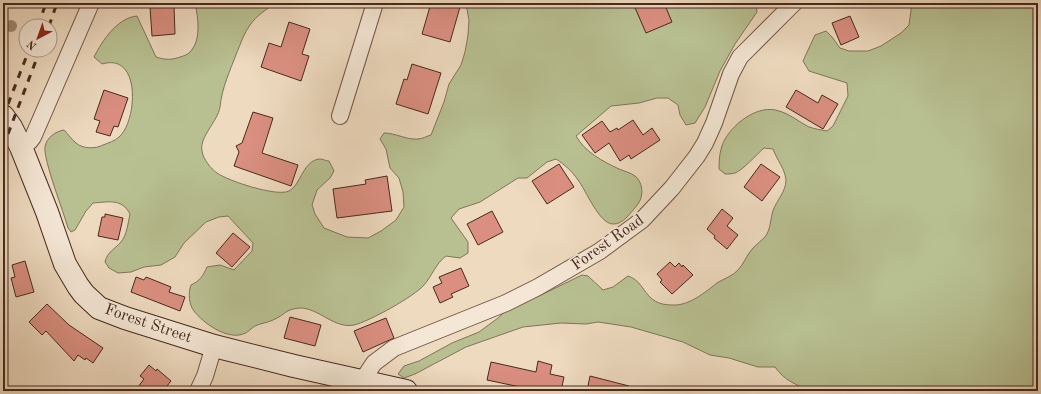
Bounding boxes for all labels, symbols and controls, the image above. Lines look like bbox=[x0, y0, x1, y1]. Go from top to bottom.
north arrow bbox=[18, 18, 58, 58]
text: N bbox=[25, 37, 39, 51]
street label: Forest Road bbox=[569, 212, 647, 274]
street label: Forest Street bbox=[102, 302, 194, 346]

